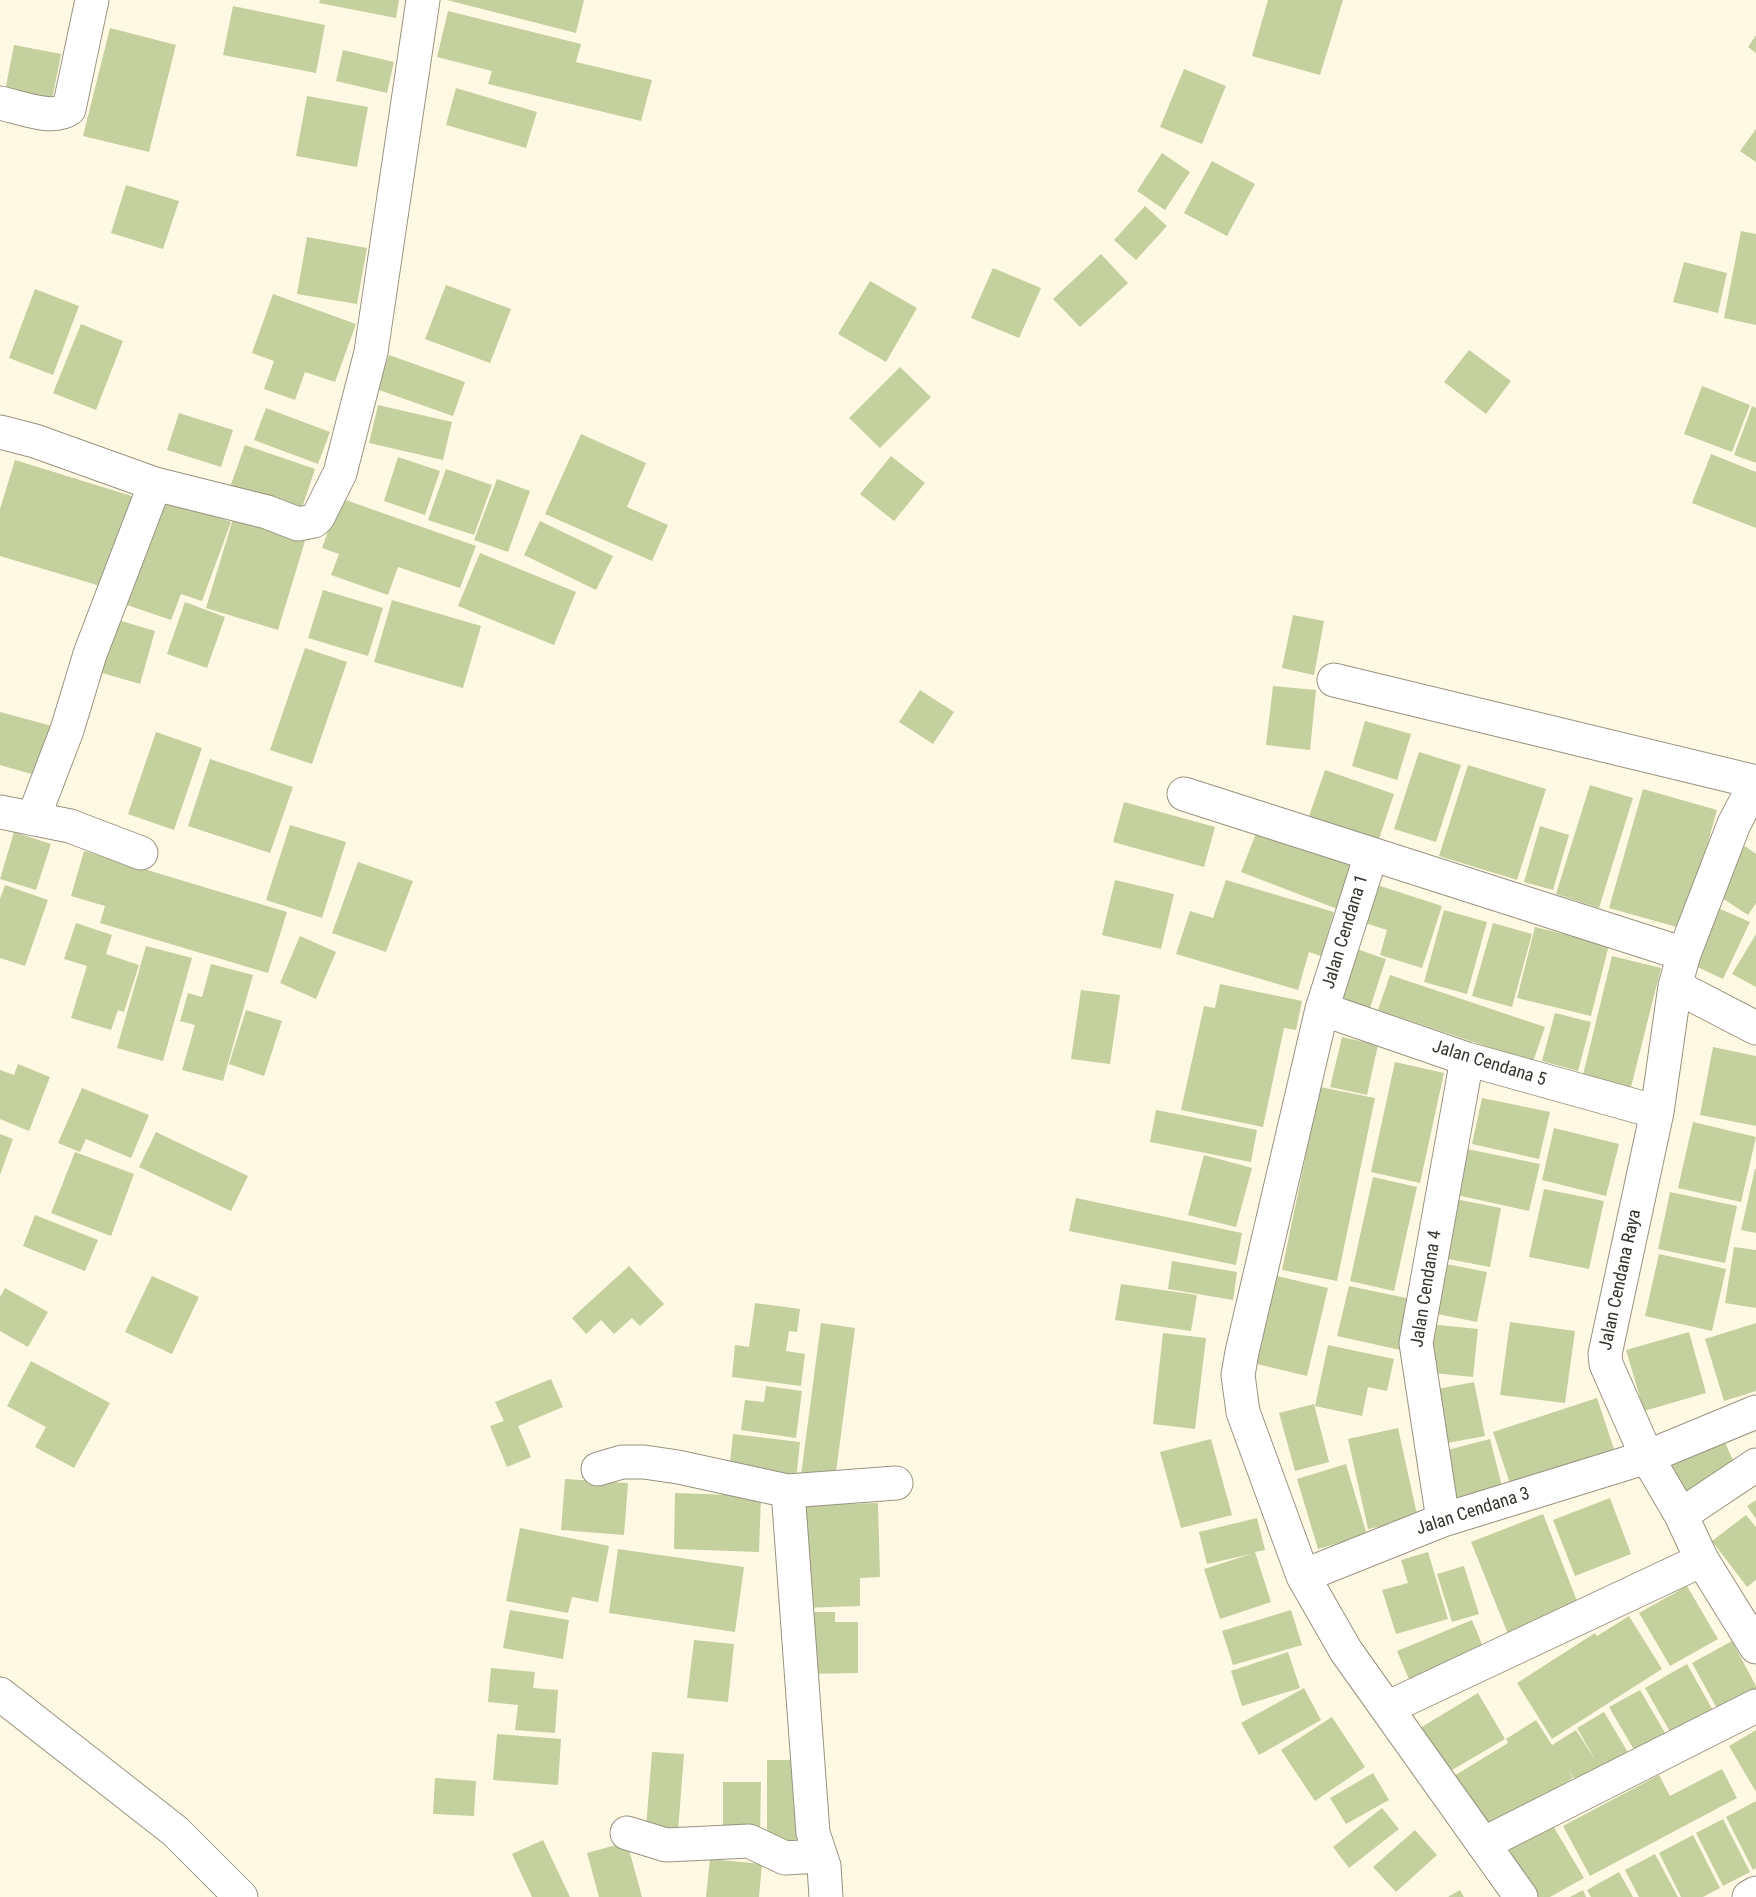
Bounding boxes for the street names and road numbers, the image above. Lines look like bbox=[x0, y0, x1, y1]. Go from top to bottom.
street label: Jalan Cendana 1 bbox=[1318, 872, 1374, 992]
street label: Jalan Cendana 5 bbox=[1429, 1036, 1549, 1092]
street label: Jalan Cendana Raya bbox=[1596, 1208, 1646, 1352]
street label: Jalan Cendana 4 bbox=[1407, 1229, 1447, 1349]
street label: Jalan Cendana 3 bbox=[1413, 1483, 1533, 1541]

